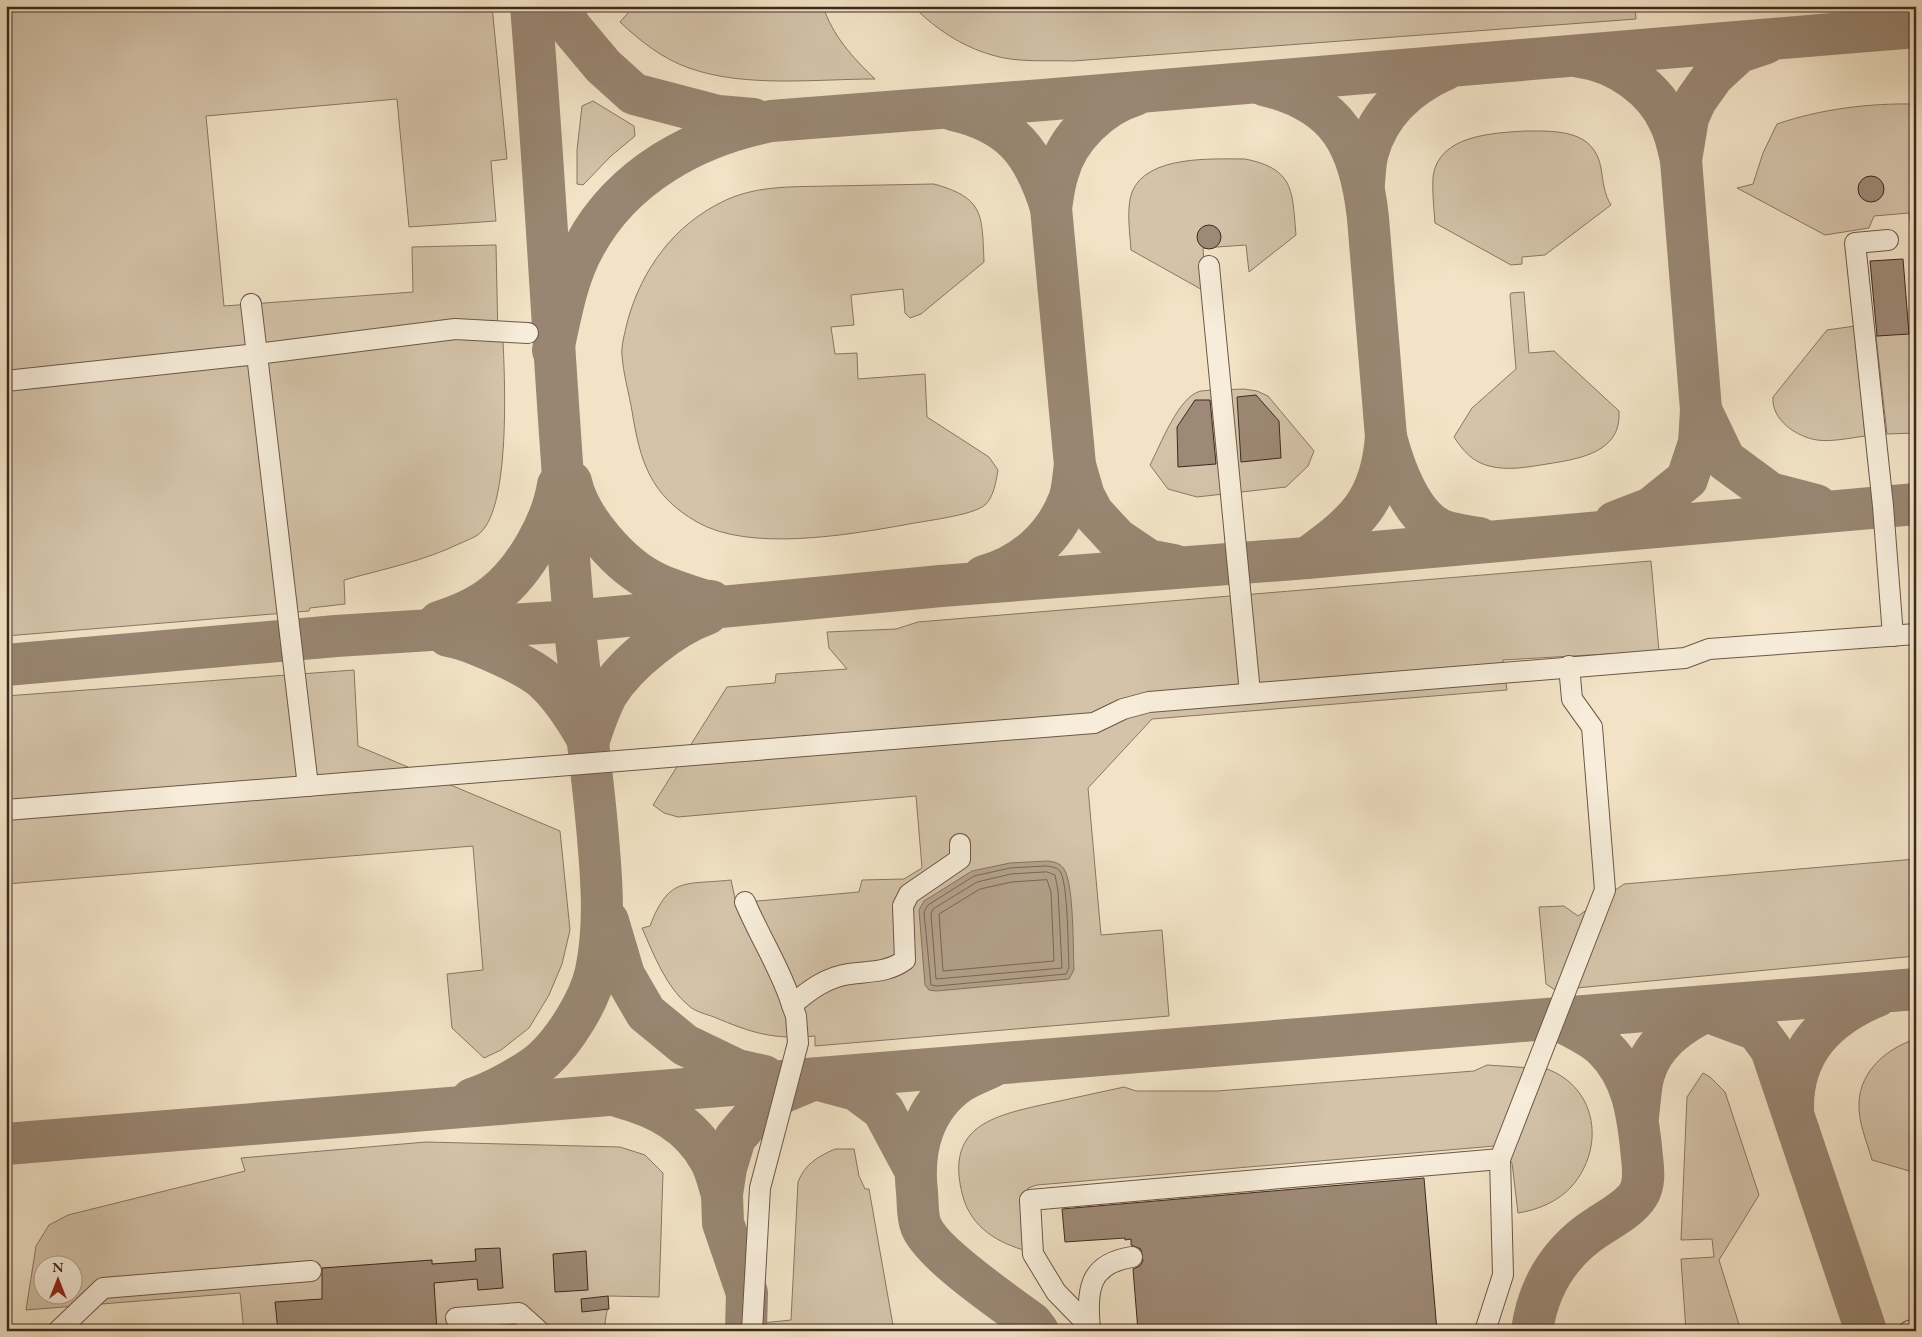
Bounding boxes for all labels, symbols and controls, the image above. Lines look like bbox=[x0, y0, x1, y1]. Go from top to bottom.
north arrow bbox=[32, 1254, 82, 1304]
text: N bbox=[52, 1258, 64, 1276]

